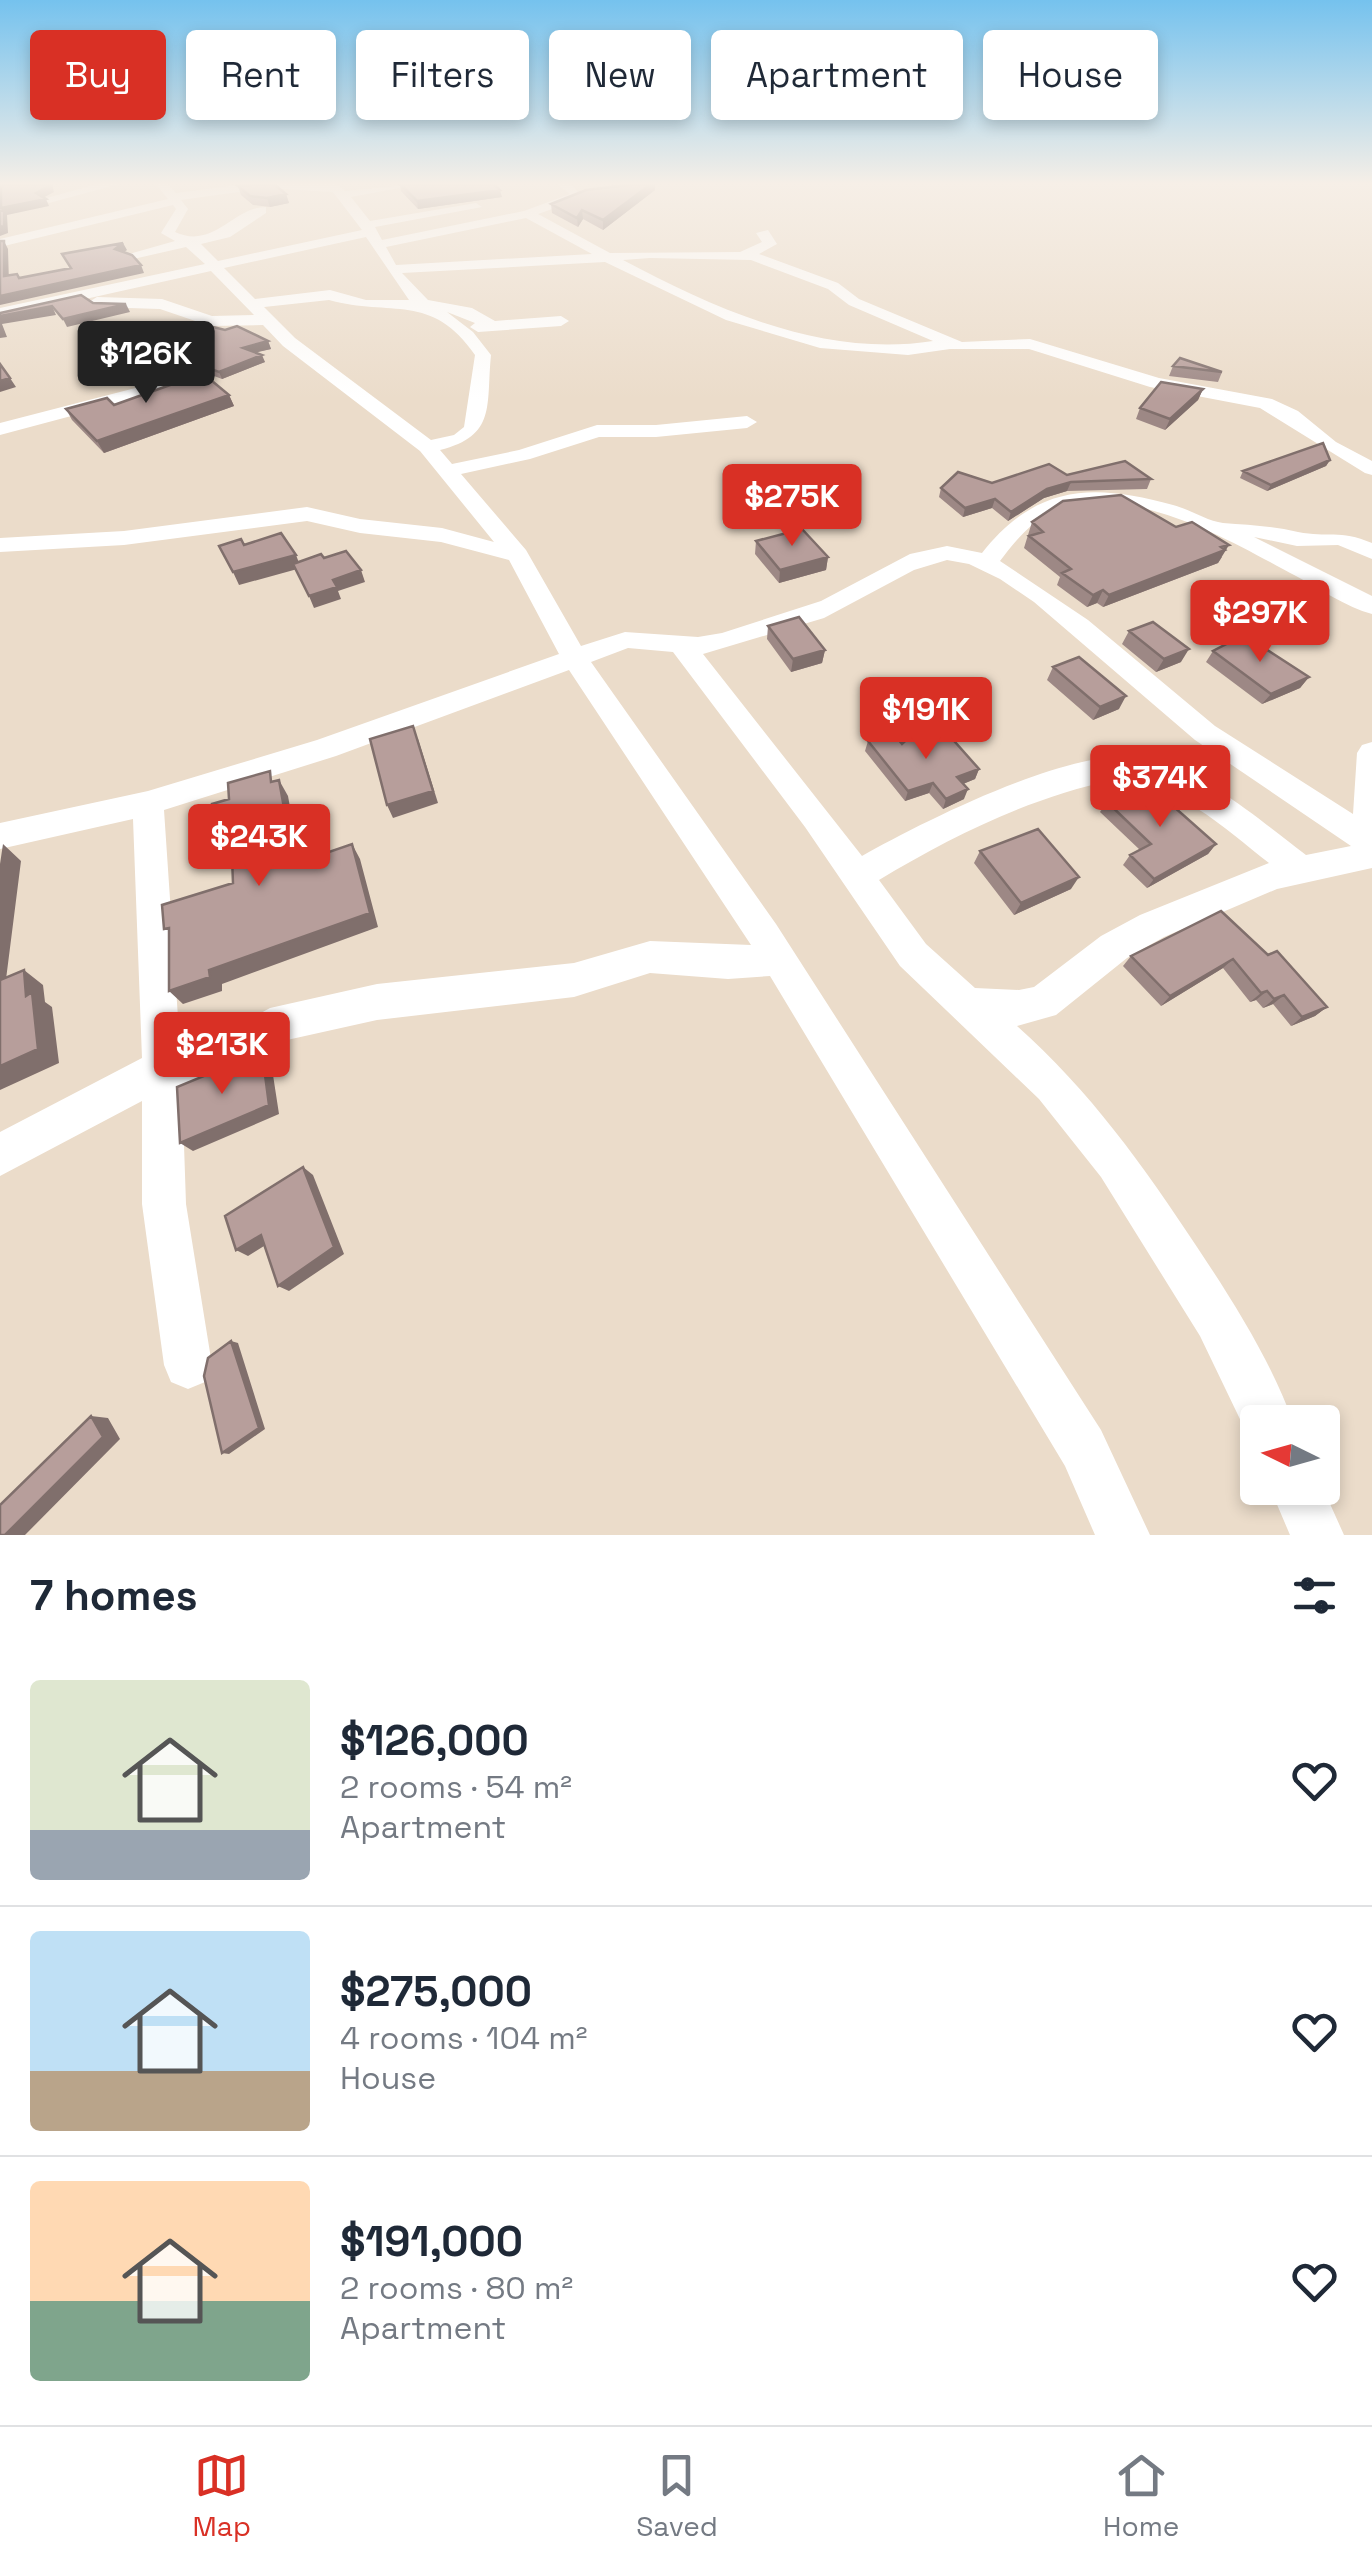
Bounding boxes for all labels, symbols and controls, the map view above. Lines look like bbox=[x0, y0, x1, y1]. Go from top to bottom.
chip: Buy bbox=[30, 30, 166, 120]
chip: Rent bbox=[186, 30, 336, 120]
chip: Filters bbox=[356, 30, 529, 120]
chip: New bbox=[549, 30, 691, 120]
chip: Apartment bbox=[711, 30, 963, 120]
chip: House bbox=[983, 30, 1158, 120]
pin: $126K bbox=[76, 321, 216, 406]
text: $126K bbox=[100, 333, 192, 373]
pin: $275K bbox=[722, 464, 862, 549]
text: $275K bbox=[744, 476, 840, 516]
pin: $297K bbox=[1190, 580, 1330, 665]
text: $297K bbox=[1212, 592, 1308, 632]
pin: $191K bbox=[856, 677, 996, 762]
text: $191K bbox=[882, 689, 970, 729]
pin: $374K bbox=[1090, 745, 1230, 830]
text: $374K bbox=[1112, 757, 1208, 797]
pin: $243K bbox=[189, 804, 329, 889]
text: $243K bbox=[210, 816, 308, 856]
pin: $213K bbox=[152, 1012, 292, 1097]
text: $213K bbox=[176, 1024, 268, 1064]
north arrow bbox=[1240, 1405, 1340, 1505]
map controls bbox=[1240, 1405, 1340, 1505]
icon: filters bbox=[1287, 1568, 1342, 1623]
text: 7 homes bbox=[30, 1569, 198, 1622]
text: $126,000 bbox=[340, 1714, 529, 1767]
icon: home bbox=[110, 1720, 230, 1840]
icon: heart bbox=[1287, 1753, 1342, 1808]
text: 2 rooms · 54 m² bbox=[340, 1767, 572, 1807]
text: Apartment bbox=[340, 1807, 506, 1847]
text: $275,000 bbox=[340, 1965, 532, 2018]
icon: home bbox=[110, 1971, 230, 2091]
icon: heart bbox=[1287, 2004, 1342, 2059]
text: 4 rooms · 104 m² bbox=[340, 2018, 587, 2058]
text: House bbox=[340, 2058, 436, 2098]
text: $191,000 bbox=[340, 2215, 523, 2268]
icon: home bbox=[110, 2221, 230, 2341]
icon: heart bbox=[1287, 2254, 1342, 2309]
text: 2 rooms · 80 m² bbox=[340, 2268, 573, 2308]
text: Apartment bbox=[340, 2308, 506, 2348]
tab: Map bbox=[193, 2448, 251, 2544]
tab: Saved bbox=[636, 2448, 718, 2544]
tab: Home bbox=[1103, 2448, 1179, 2544]

